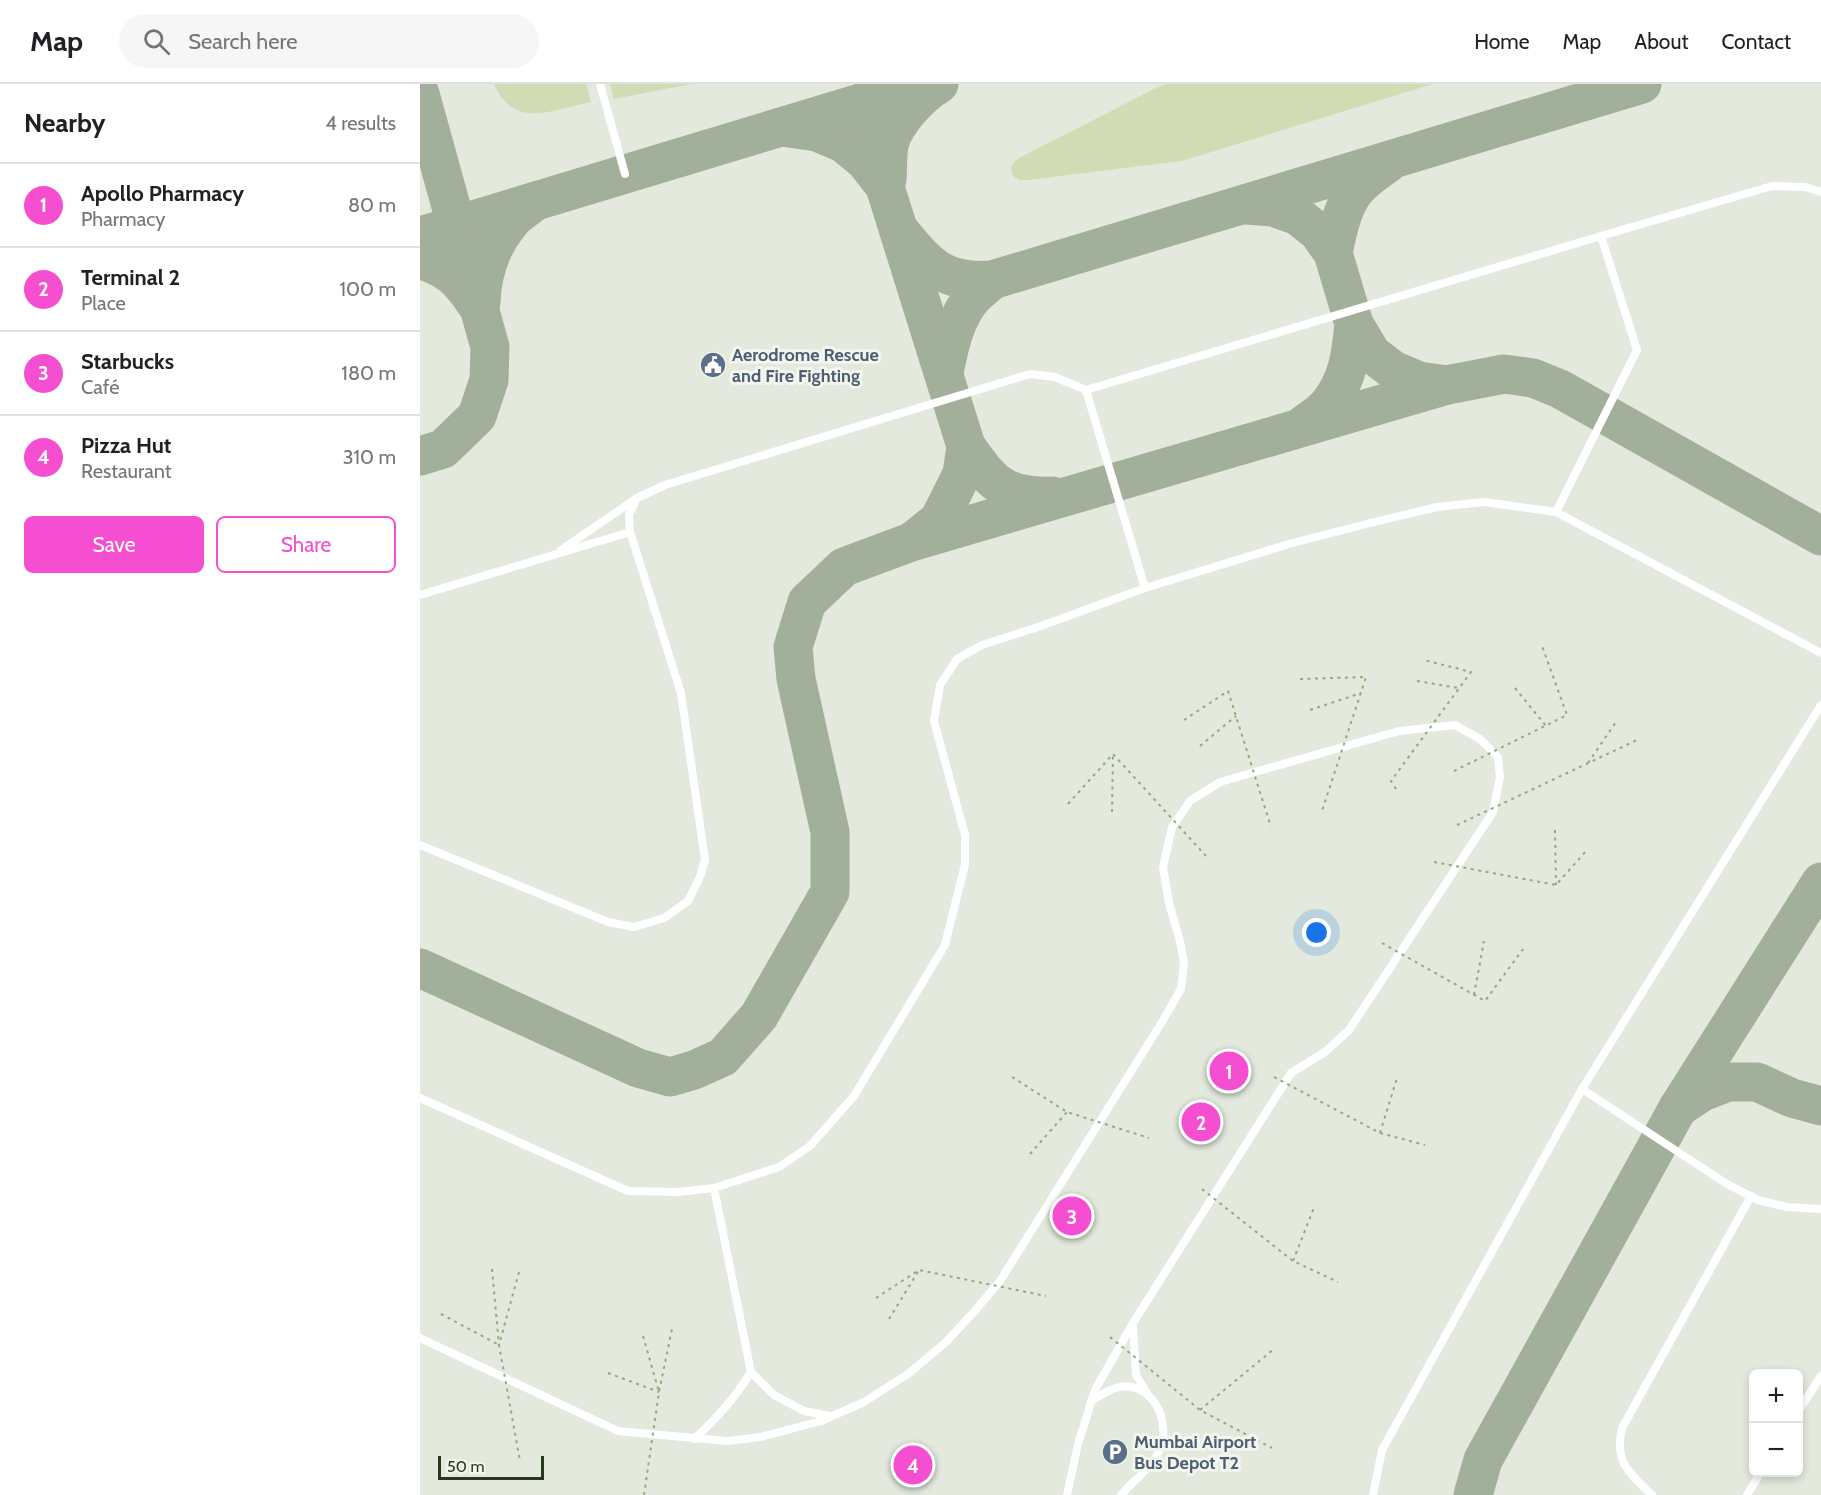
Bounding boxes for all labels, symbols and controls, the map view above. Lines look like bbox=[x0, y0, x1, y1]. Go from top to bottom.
search box bbox=[119, 14, 539, 68]
text: Map bbox=[30, 24, 83, 58]
icon: search bbox=[140, 25, 173, 58]
text: Search here bbox=[188, 28, 297, 55]
text: Home bbox=[1474, 29, 1530, 54]
text: Map bbox=[1563, 29, 1601, 54]
text: About bbox=[1634, 29, 1688, 54]
text: Contact bbox=[1721, 29, 1791, 54]
text: Nearby bbox=[24, 107, 105, 139]
text: 4 results bbox=[325, 111, 396, 135]
text: Apollo Pharmacy bbox=[81, 180, 244, 207]
text: 1 bbox=[40, 193, 47, 217]
text: 80 m bbox=[348, 193, 396, 217]
text: Pharmacy bbox=[81, 207, 165, 231]
text: Terminal 2 bbox=[81, 264, 180, 291]
text: 2 bbox=[38, 277, 49, 301]
text: 100 m bbox=[340, 277, 396, 301]
text: Place bbox=[81, 291, 126, 315]
place label: Aerodrome Rescue and Fire Fighting bbox=[732, 344, 879, 387]
text: Starbucks bbox=[81, 348, 174, 375]
public building icon: Aerodrome Rescue and Fire Fighting bbox=[698, 350, 728, 380]
text: 3 bbox=[38, 361, 49, 385]
text: 180 m bbox=[341, 361, 396, 385]
text: Café bbox=[81, 375, 119, 399]
text: Pizza Hut bbox=[81, 432, 171, 459]
text: 4 bbox=[37, 445, 50, 469]
text: 310 m bbox=[343, 445, 396, 469]
text: Restaurant bbox=[81, 459, 172, 483]
button: Save bbox=[24, 516, 204, 573]
button: Share bbox=[216, 516, 396, 573]
your location bbox=[1302, 918, 1331, 947]
pin: 1 bbox=[1210, 1048, 1248, 1094]
pin: 2 bbox=[1182, 1100, 1220, 1144]
pin: 3 bbox=[1052, 1194, 1092, 1238]
map controls bbox=[1749, 1369, 1803, 1477]
button: + bbox=[1749, 1369, 1803, 1423]
button: − bbox=[1749, 1423, 1803, 1477]
place label: Mumbai Airport Bus Depot T2 bbox=[1134, 1431, 1256, 1474]
parking icon: Mumbai Airport Bus Depot T2 bbox=[1100, 1437, 1130, 1467]
pin: 4 bbox=[894, 1442, 932, 1488]
scale bar bbox=[438, 1453, 544, 1480]
text: 50 m bbox=[447, 1457, 484, 1476]

